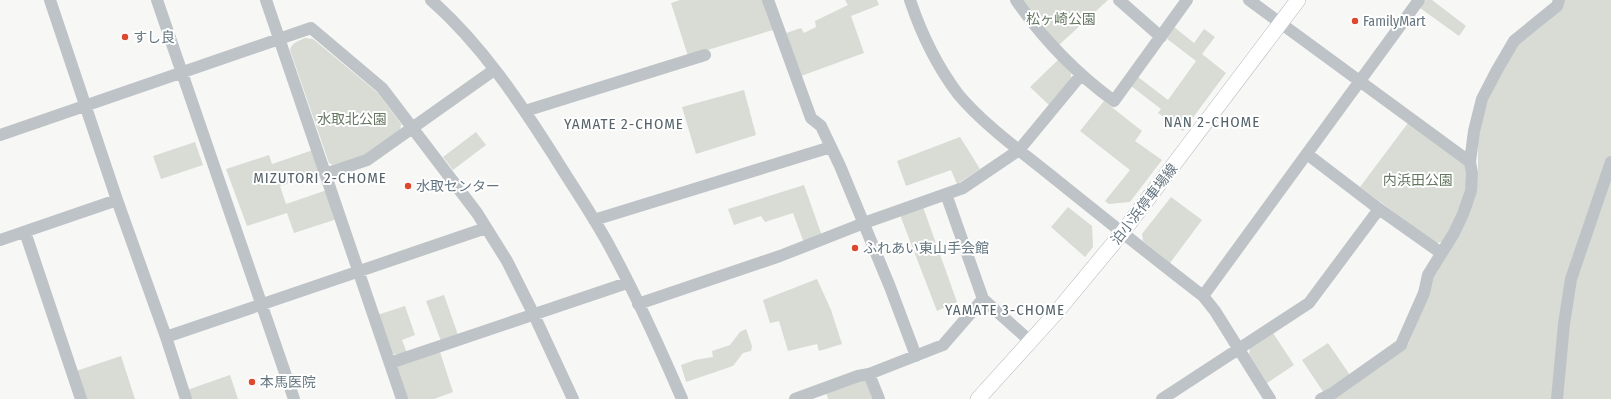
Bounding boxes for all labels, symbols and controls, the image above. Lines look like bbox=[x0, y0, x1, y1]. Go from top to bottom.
park label: 松ヶ崎公園 bbox=[1026, 11, 1096, 28]
place label: FamilyMart bbox=[1363, 13, 1426, 30]
marker: FamilyMart bbox=[1350, 16, 1360, 26]
place label: すし良 bbox=[133, 29, 175, 46]
marker: すし良 bbox=[120, 32, 130, 42]
park label: 水取北公園 bbox=[317, 111, 387, 128]
district label: NAN 2-CHOME bbox=[1164, 113, 1260, 131]
district label: YAMATE 2-CHOME bbox=[564, 115, 684, 133]
street label: 泊小浜停車場線 bbox=[1108, 160, 1181, 248]
district label: MIZUTORI 2-CHOME bbox=[253, 169, 387, 187]
park label: 内浜田公園 bbox=[1383, 172, 1453, 189]
place label: 水取センター bbox=[416, 178, 500, 195]
marker: 水取センター bbox=[403, 181, 413, 191]
place label: ふれあい東山手会館 bbox=[863, 240, 989, 257]
marker: ふれあい東山手会館 bbox=[850, 243, 860, 253]
district label: YAMATE 3-CHOME bbox=[945, 301, 1065, 319]
place label: 本馬医院 bbox=[260, 374, 316, 391]
marker: 本馬医院 bbox=[247, 377, 257, 387]

